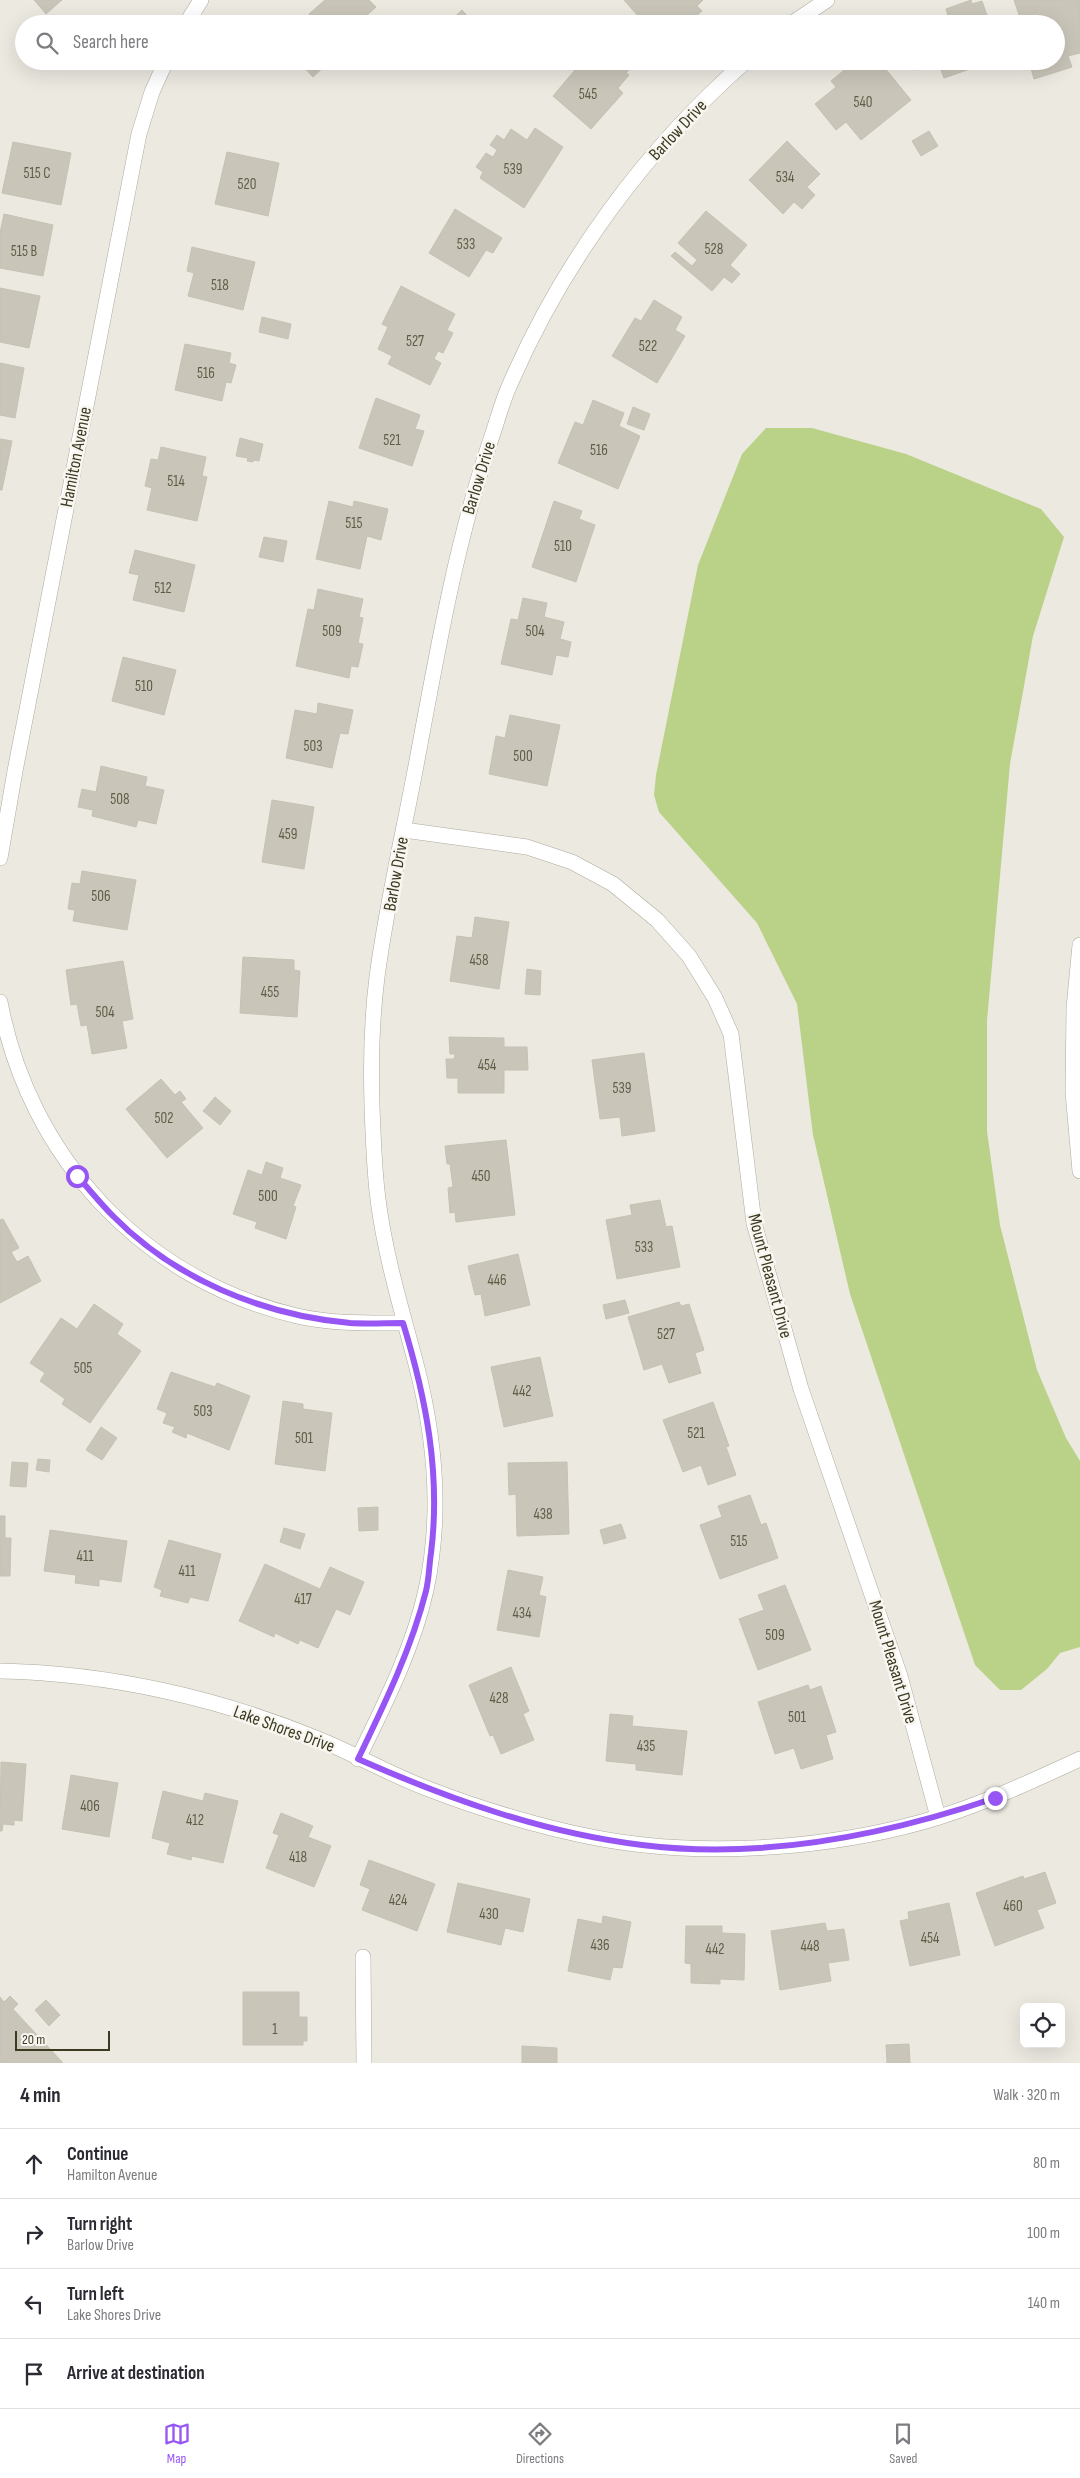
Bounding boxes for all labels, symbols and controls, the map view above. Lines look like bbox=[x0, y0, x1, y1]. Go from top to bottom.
search box bbox=[15, 15, 1065, 70]
icon: search bbox=[33, 29, 61, 57]
text: Search here bbox=[73, 31, 149, 54]
house number: 545 bbox=[579, 85, 597, 104]
house number: 540 bbox=[853, 93, 873, 112]
street label: Barlow Drive bbox=[645, 95, 711, 165]
house number: 539 bbox=[504, 160, 522, 179]
house number: 515 C bbox=[24, 164, 50, 183]
house number: 534 bbox=[776, 168, 794, 187]
house number: 520 bbox=[238, 175, 256, 194]
house number: 533 bbox=[457, 235, 475, 254]
house number: 528 bbox=[705, 240, 723, 259]
house number: 515 B bbox=[11, 242, 37, 261]
house number: 518 bbox=[211, 276, 229, 295]
house number: 527 bbox=[406, 332, 424, 351]
house number: 522 bbox=[639, 337, 657, 356]
house number: 516 bbox=[197, 364, 215, 383]
street label: Hamilton Avenue bbox=[56, 405, 96, 509]
house number: 521 bbox=[383, 431, 401, 450]
street label: Barlow Drive bbox=[458, 439, 500, 517]
house number: 516 bbox=[590, 441, 608, 460]
house number: 514 bbox=[167, 472, 185, 491]
house number: 515 bbox=[345, 514, 363, 533]
house number: 510 bbox=[554, 537, 572, 556]
house number: 512 bbox=[154, 579, 172, 598]
house number: 509 bbox=[322, 622, 342, 641]
house number: 504 bbox=[526, 622, 544, 641]
house number: 510 bbox=[135, 677, 153, 696]
house number: 503 bbox=[304, 737, 323, 756]
house number: 500 bbox=[513, 747, 533, 766]
house number: 508 bbox=[110, 790, 130, 809]
house number: 459 bbox=[279, 825, 297, 844]
street label: Barlow Drive bbox=[379, 835, 413, 913]
house number: 506 bbox=[91, 887, 111, 906]
house number: 458 bbox=[470, 951, 488, 970]
house number: 455 bbox=[261, 983, 279, 1002]
house number: 504 bbox=[96, 1003, 114, 1022]
house number: 454 bbox=[478, 1056, 496, 1075]
house number: 539 bbox=[613, 1079, 631, 1098]
house number: 502 bbox=[155, 1109, 173, 1128]
route start bbox=[66, 1165, 89, 1188]
house number: 450 bbox=[471, 1167, 491, 1186]
house number: 500 bbox=[258, 1187, 278, 1206]
street label: Mount Pleasant Drive bbox=[743, 1212, 797, 1340]
house number: 533 bbox=[635, 1238, 653, 1257]
house number: 446 bbox=[487, 1271, 507, 1290]
house number: 527 bbox=[657, 1325, 675, 1344]
house number: 505 bbox=[74, 1359, 92, 1378]
house number: 442 bbox=[513, 1382, 531, 1401]
house number: 503 bbox=[194, 1402, 213, 1421]
house number: 521 bbox=[687, 1424, 705, 1443]
house number: 501 bbox=[295, 1429, 314, 1448]
house number: 438 bbox=[533, 1505, 553, 1524]
house number: 515 bbox=[730, 1532, 748, 1551]
house number: 411 bbox=[77, 1547, 94, 1566]
house number: 411 bbox=[179, 1562, 196, 1581]
house number: 417 bbox=[294, 1590, 312, 1609]
street label: Mount Pleasant Drive bbox=[864, 1598, 922, 1726]
house number: 434 bbox=[513, 1604, 531, 1623]
house number: 509 bbox=[765, 1626, 785, 1645]
house number: 428 bbox=[489, 1689, 509, 1708]
street label: Lake Shores Drive bbox=[231, 1701, 337, 1757]
house number: 501 bbox=[788, 1708, 807, 1727]
house number: 435 bbox=[637, 1737, 655, 1756]
route end bbox=[984, 1787, 1007, 1810]
house number: 406 bbox=[80, 1797, 100, 1816]
house number: 412 bbox=[186, 1811, 204, 1830]
house number: 418 bbox=[289, 1848, 307, 1867]
house number: 424 bbox=[389, 1891, 407, 1910]
house number: 460 bbox=[1003, 1897, 1023, 1916]
house number: 430 bbox=[479, 1905, 499, 1924]
house number: 454 bbox=[921, 1929, 939, 1948]
house number: 436 bbox=[590, 1936, 610, 1955]
house number: 448 bbox=[800, 1937, 820, 1956]
house number: 442 bbox=[706, 1940, 724, 1959]
map controls bbox=[1020, 2003, 1065, 2048]
button: locate bbox=[1020, 2003, 1065, 2048]
house number: 1 bbox=[272, 2020, 278, 2039]
scale bar bbox=[15, 2028, 110, 2051]
text: 20 m bbox=[22, 2031, 45, 2048]
text: 4 min bbox=[20, 2083, 61, 2108]
text: Walk · 320 m bbox=[993, 2086, 1060, 2105]
text: Continue bbox=[67, 2143, 128, 2166]
icon: ahead bbox=[20, 2150, 48, 2178]
text: 80 m bbox=[1033, 2154, 1060, 2173]
text: Hamilton Avenue bbox=[67, 2166, 157, 2185]
text: Turn right bbox=[67, 2213, 132, 2236]
icon: right bbox=[20, 2220, 48, 2248]
text: 100 m bbox=[1027, 2224, 1060, 2243]
text: Barlow Drive bbox=[67, 2236, 134, 2255]
text: Turn left bbox=[67, 2283, 124, 2306]
icon: left bbox=[20, 2290, 48, 2318]
text: 140 m bbox=[1028, 2294, 1060, 2313]
text: Lake Shores Drive bbox=[67, 2306, 161, 2325]
icon: arrive bbox=[20, 2360, 48, 2388]
text: Arrive at destination bbox=[67, 2362, 205, 2385]
tab: Map bbox=[163, 2420, 191, 2467]
tab: Directions bbox=[516, 2420, 564, 2467]
tab: Saved bbox=[889, 2420, 917, 2467]

